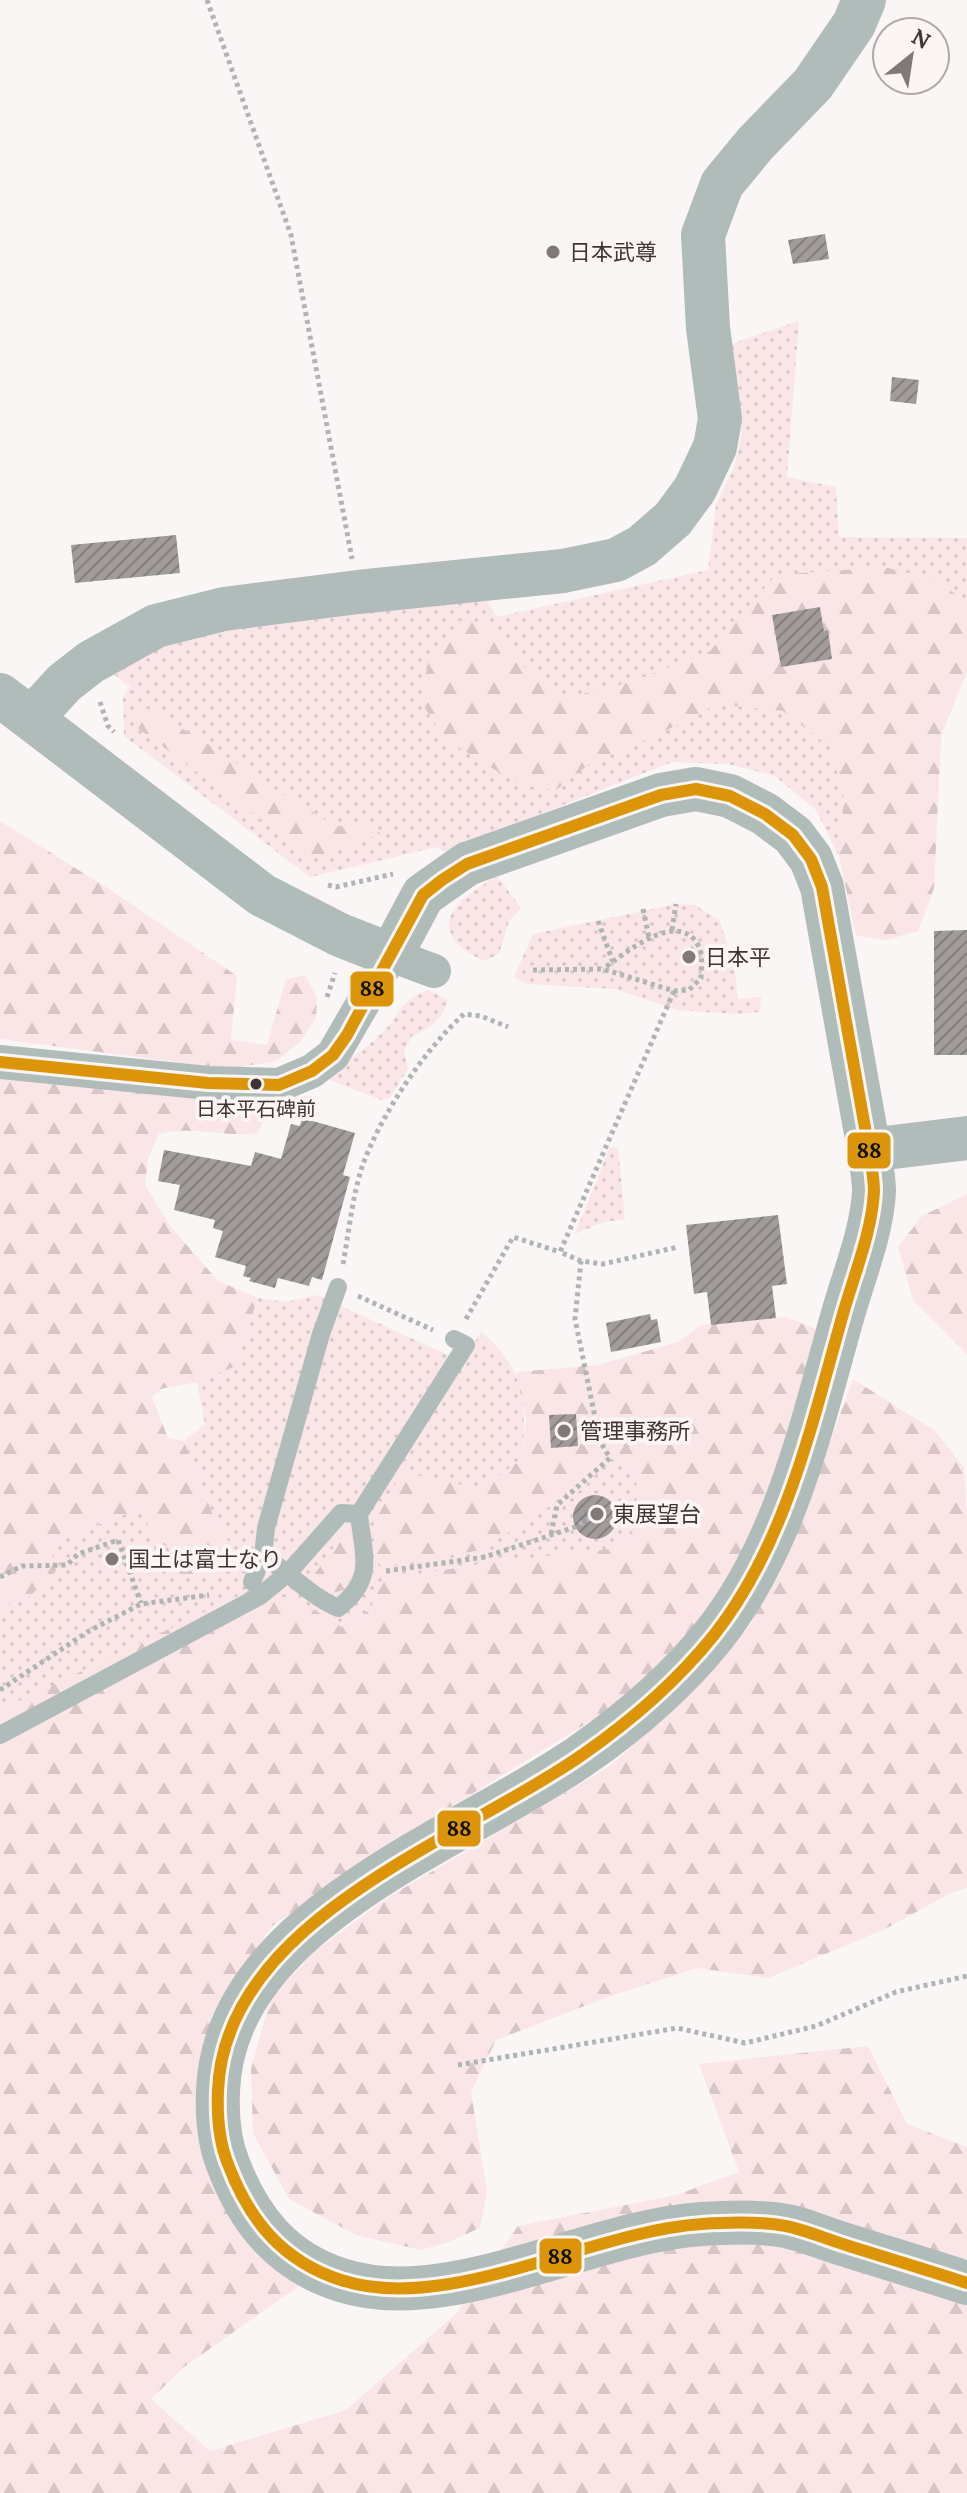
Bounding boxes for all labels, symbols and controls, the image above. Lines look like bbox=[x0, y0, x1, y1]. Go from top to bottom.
north arrow bbox=[871, 16, 951, 96]
text: N bbox=[907, 22, 935, 55]
place label: 日本武尊 bbox=[569, 238, 657, 266]
marker: 日本武尊 bbox=[544, 243, 562, 261]
place label: 日本平 bbox=[705, 943, 771, 971]
marker: 日本平 bbox=[680, 948, 698, 966]
line badge: 88 bbox=[349, 970, 395, 1008]
text: 88 bbox=[359, 974, 385, 1002]
marker: 日本平石碑前 bbox=[248, 1076, 264, 1092]
place label: 日本平石碑前 bbox=[196, 1096, 316, 1121]
line badge: 88 bbox=[846, 1131, 892, 1170]
text: 88 bbox=[856, 1136, 882, 1164]
place label: 管理事務所 bbox=[580, 1417, 690, 1445]
marker: 管理事務所 bbox=[555, 1422, 573, 1440]
place label: 東展望台 bbox=[613, 1500, 701, 1528]
marker: 東展望台 bbox=[588, 1505, 606, 1523]
place label: 国土は富士なり bbox=[128, 1545, 282, 1573]
marker: 国土は富士なり bbox=[103, 1550, 121, 1568]
line badge: 88 bbox=[436, 1809, 482, 1848]
text: 88 bbox=[446, 1814, 472, 1842]
line badge: 88 bbox=[538, 2237, 583, 2275]
text: 88 bbox=[547, 2242, 573, 2270]

